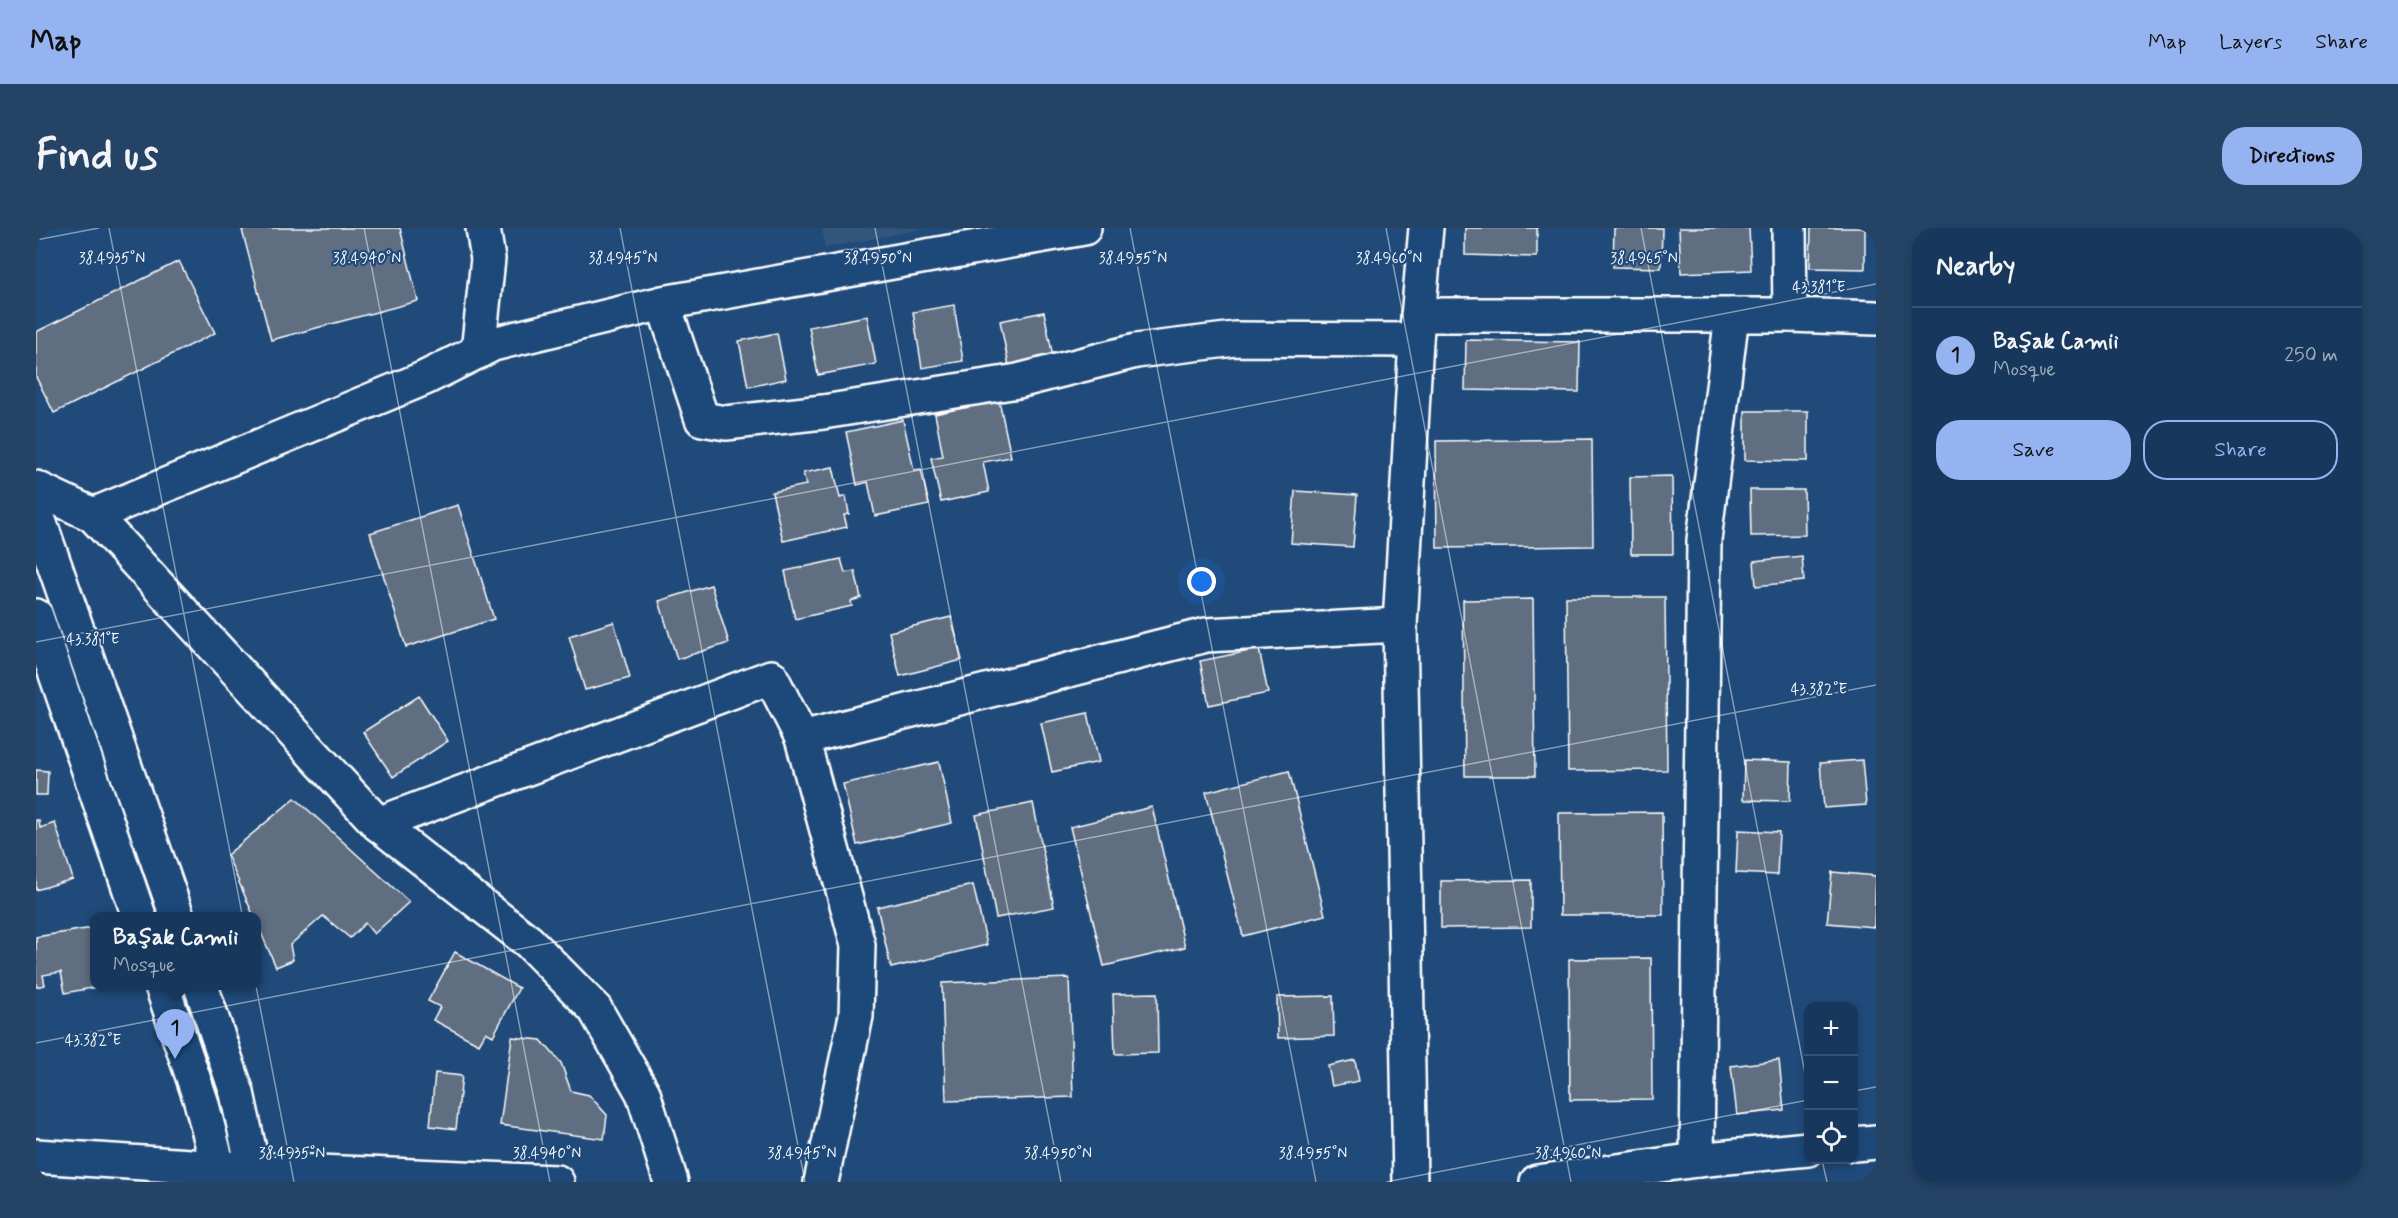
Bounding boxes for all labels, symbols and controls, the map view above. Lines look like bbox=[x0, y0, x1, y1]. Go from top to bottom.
text: Map bbox=[30, 24, 81, 61]
text: Map bbox=[2148, 28, 2186, 56]
text: Layers bbox=[2219, 28, 2282, 56]
text: Share bbox=[2315, 28, 2368, 56]
button: Directions bbox=[2222, 127, 2362, 185]
text: Find us bbox=[36, 129, 158, 184]
text: 38.4935°N bbox=[79, 249, 145, 269]
text: 38.4940°N bbox=[333, 249, 401, 269]
text: 38.4945°N bbox=[588, 249, 658, 269]
text: 38.4950°N bbox=[844, 249, 912, 269]
text: 38.4955°N bbox=[1099, 249, 1167, 269]
text: 38.4960°N bbox=[1356, 249, 1422, 269]
text: 38.4965°N bbox=[1610, 249, 1678, 269]
text: Nearby bbox=[1936, 250, 2015, 284]
text: 43.381°E bbox=[1792, 278, 1846, 298]
text: Başak Camii bbox=[1993, 328, 2118, 356]
text: 1 bbox=[1951, 342, 1960, 369]
text: 250 m bbox=[2284, 342, 2338, 369]
text: Mosque bbox=[1993, 356, 2056, 383]
button: Save bbox=[1936, 420, 2131, 480]
button: Share bbox=[2143, 420, 2338, 480]
your location bbox=[1187, 567, 1216, 596]
text: 43.381°E bbox=[66, 630, 120, 650]
text: 43.382°E bbox=[1791, 680, 1847, 700]
popup bbox=[90, 912, 261, 990]
text: Başak Camii bbox=[113, 924, 238, 952]
text: Mosque bbox=[113, 952, 176, 979]
map controls bbox=[1804, 1002, 1858, 1164]
button: + bbox=[1804, 1002, 1858, 1056]
pin: 1 bbox=[156, 1010, 194, 1059]
text: 43.382°E bbox=[65, 1031, 121, 1051]
button: − bbox=[1804, 1056, 1858, 1110]
button: locate bbox=[1804, 1110, 1858, 1164]
text: 38.4935°N bbox=[259, 1144, 325, 1164]
text: 38.4940°N bbox=[513, 1144, 581, 1164]
text: 38.4945°N bbox=[767, 1144, 837, 1164]
text: 38.4950°N bbox=[1024, 1144, 1092, 1164]
text: 38.4955°N bbox=[1279, 1144, 1347, 1164]
text: 38.4960°N bbox=[1535, 1144, 1601, 1164]

